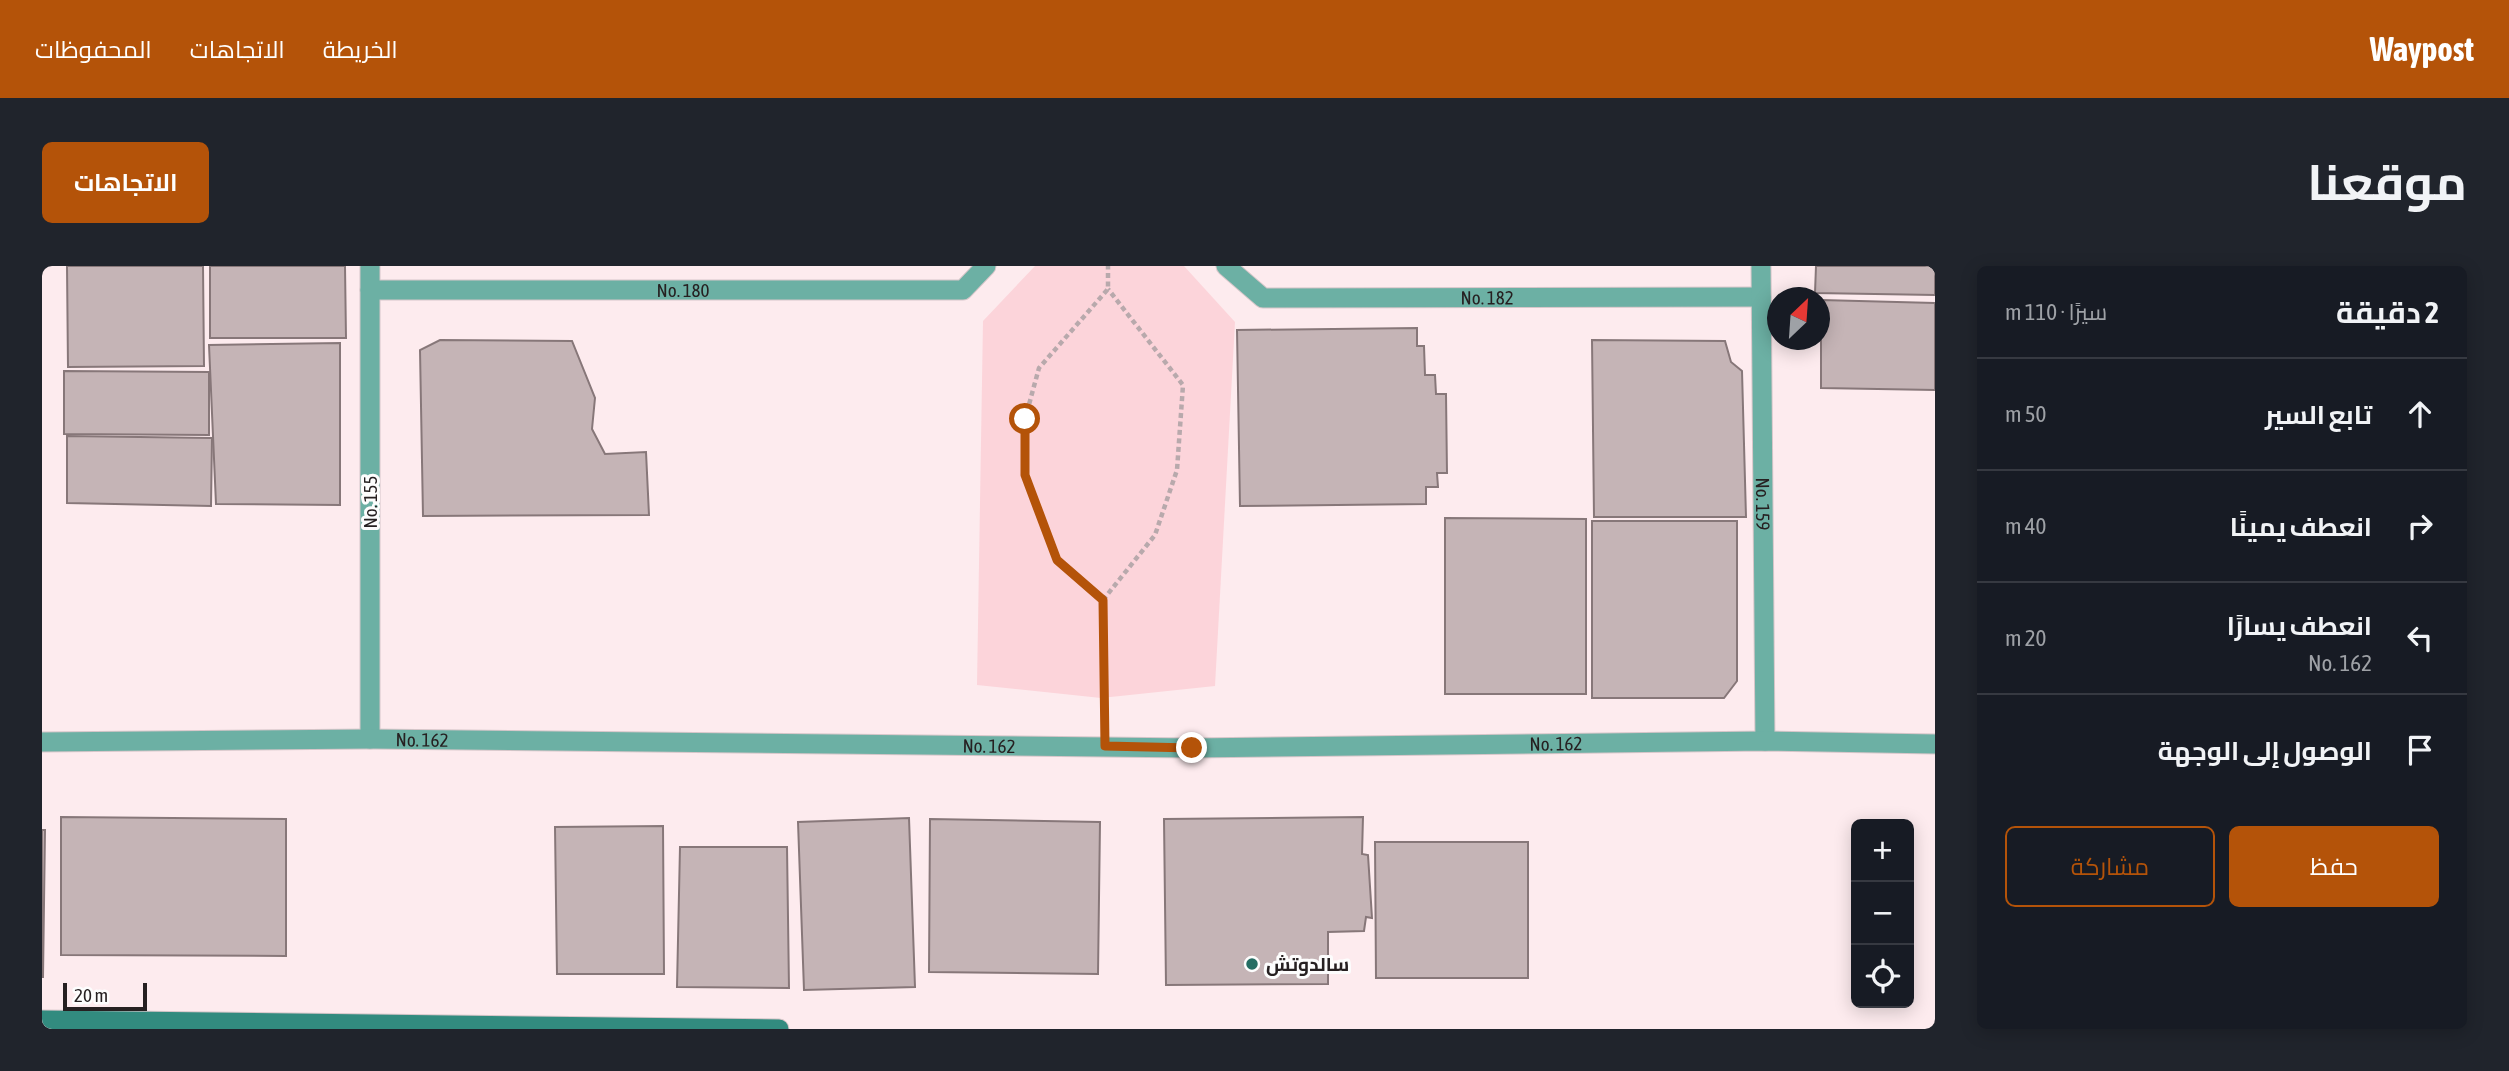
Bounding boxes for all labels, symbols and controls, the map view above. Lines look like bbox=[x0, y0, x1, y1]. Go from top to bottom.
text: Waypost bbox=[2370, 30, 2474, 68]
text: المحفوظات bbox=[35, 36, 152, 63]
text: الاتجاهات bbox=[190, 36, 285, 63]
text: الخريطة bbox=[323, 36, 398, 63]
button: الاتجاهات bbox=[42, 142, 209, 223]
text: موقعنا bbox=[2307, 154, 2467, 210]
street label: No. 180 bbox=[657, 279, 710, 301]
street label: No. 182 bbox=[1461, 286, 1514, 309]
north arrow bbox=[1767, 287, 1830, 350]
text: 2 دقيقة bbox=[2336, 295, 2439, 329]
text: سيرًا · 110 m bbox=[2005, 299, 2107, 325]
icon: ahead bbox=[2401, 395, 2439, 433]
text: تابع السير bbox=[2265, 400, 2372, 430]
text: 50 m bbox=[2005, 401, 2046, 427]
route start bbox=[1009, 403, 1040, 434]
street label: No. 155 bbox=[359, 476, 381, 528]
street label: No. 159 bbox=[1752, 477, 1774, 531]
icon: right bbox=[2401, 507, 2439, 545]
text: انعطف يمينًا bbox=[2230, 512, 2372, 542]
text: 40 m bbox=[2005, 513, 2046, 539]
text: انعطف يسارًا bbox=[2227, 611, 2372, 641]
icon: left bbox=[2401, 619, 2439, 657]
text: 20 m bbox=[2005, 625, 2046, 651]
text: No. 162 bbox=[2308, 650, 2372, 676]
street label: No. 162 bbox=[395, 728, 449, 751]
icon: arrive bbox=[2401, 731, 2439, 769]
route end bbox=[1176, 732, 1207, 763]
street label: No. 162 bbox=[1529, 732, 1583, 755]
street label: No. 162 bbox=[962, 734, 1016, 757]
text: الوصول إلى الوجهة bbox=[2158, 736, 2372, 766]
map controls bbox=[1851, 819, 1914, 1008]
button: + bbox=[1851, 819, 1914, 882]
button: مشاركة bbox=[2005, 826, 2215, 907]
button: حفظ bbox=[2229, 826, 2439, 907]
button: − bbox=[1851, 882, 1914, 945]
button: locate bbox=[1851, 945, 1914, 1008]
place label: سالدوتش bbox=[1266, 953, 1349, 976]
marker: سالدوتش bbox=[1244, 956, 1260, 972]
scale bar bbox=[63, 980, 147, 1012]
text: 20 m bbox=[74, 984, 108, 1006]

